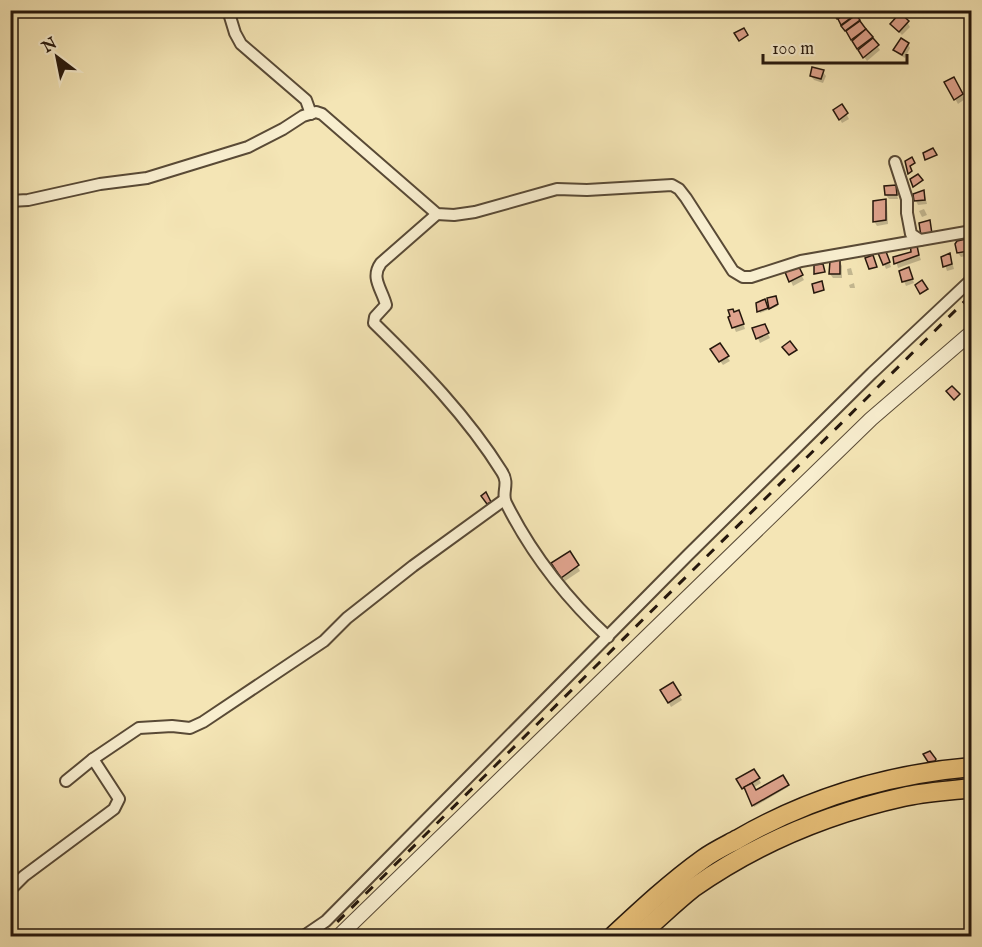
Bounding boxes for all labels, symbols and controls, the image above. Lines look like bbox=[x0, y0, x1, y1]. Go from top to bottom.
north arrow bbox=[27, 27, 87, 87]
scale bar bbox=[763, 27, 907, 65]
text: N bbox=[38, 34, 61, 59]
text: 100 m bbox=[772, 38, 814, 61]

